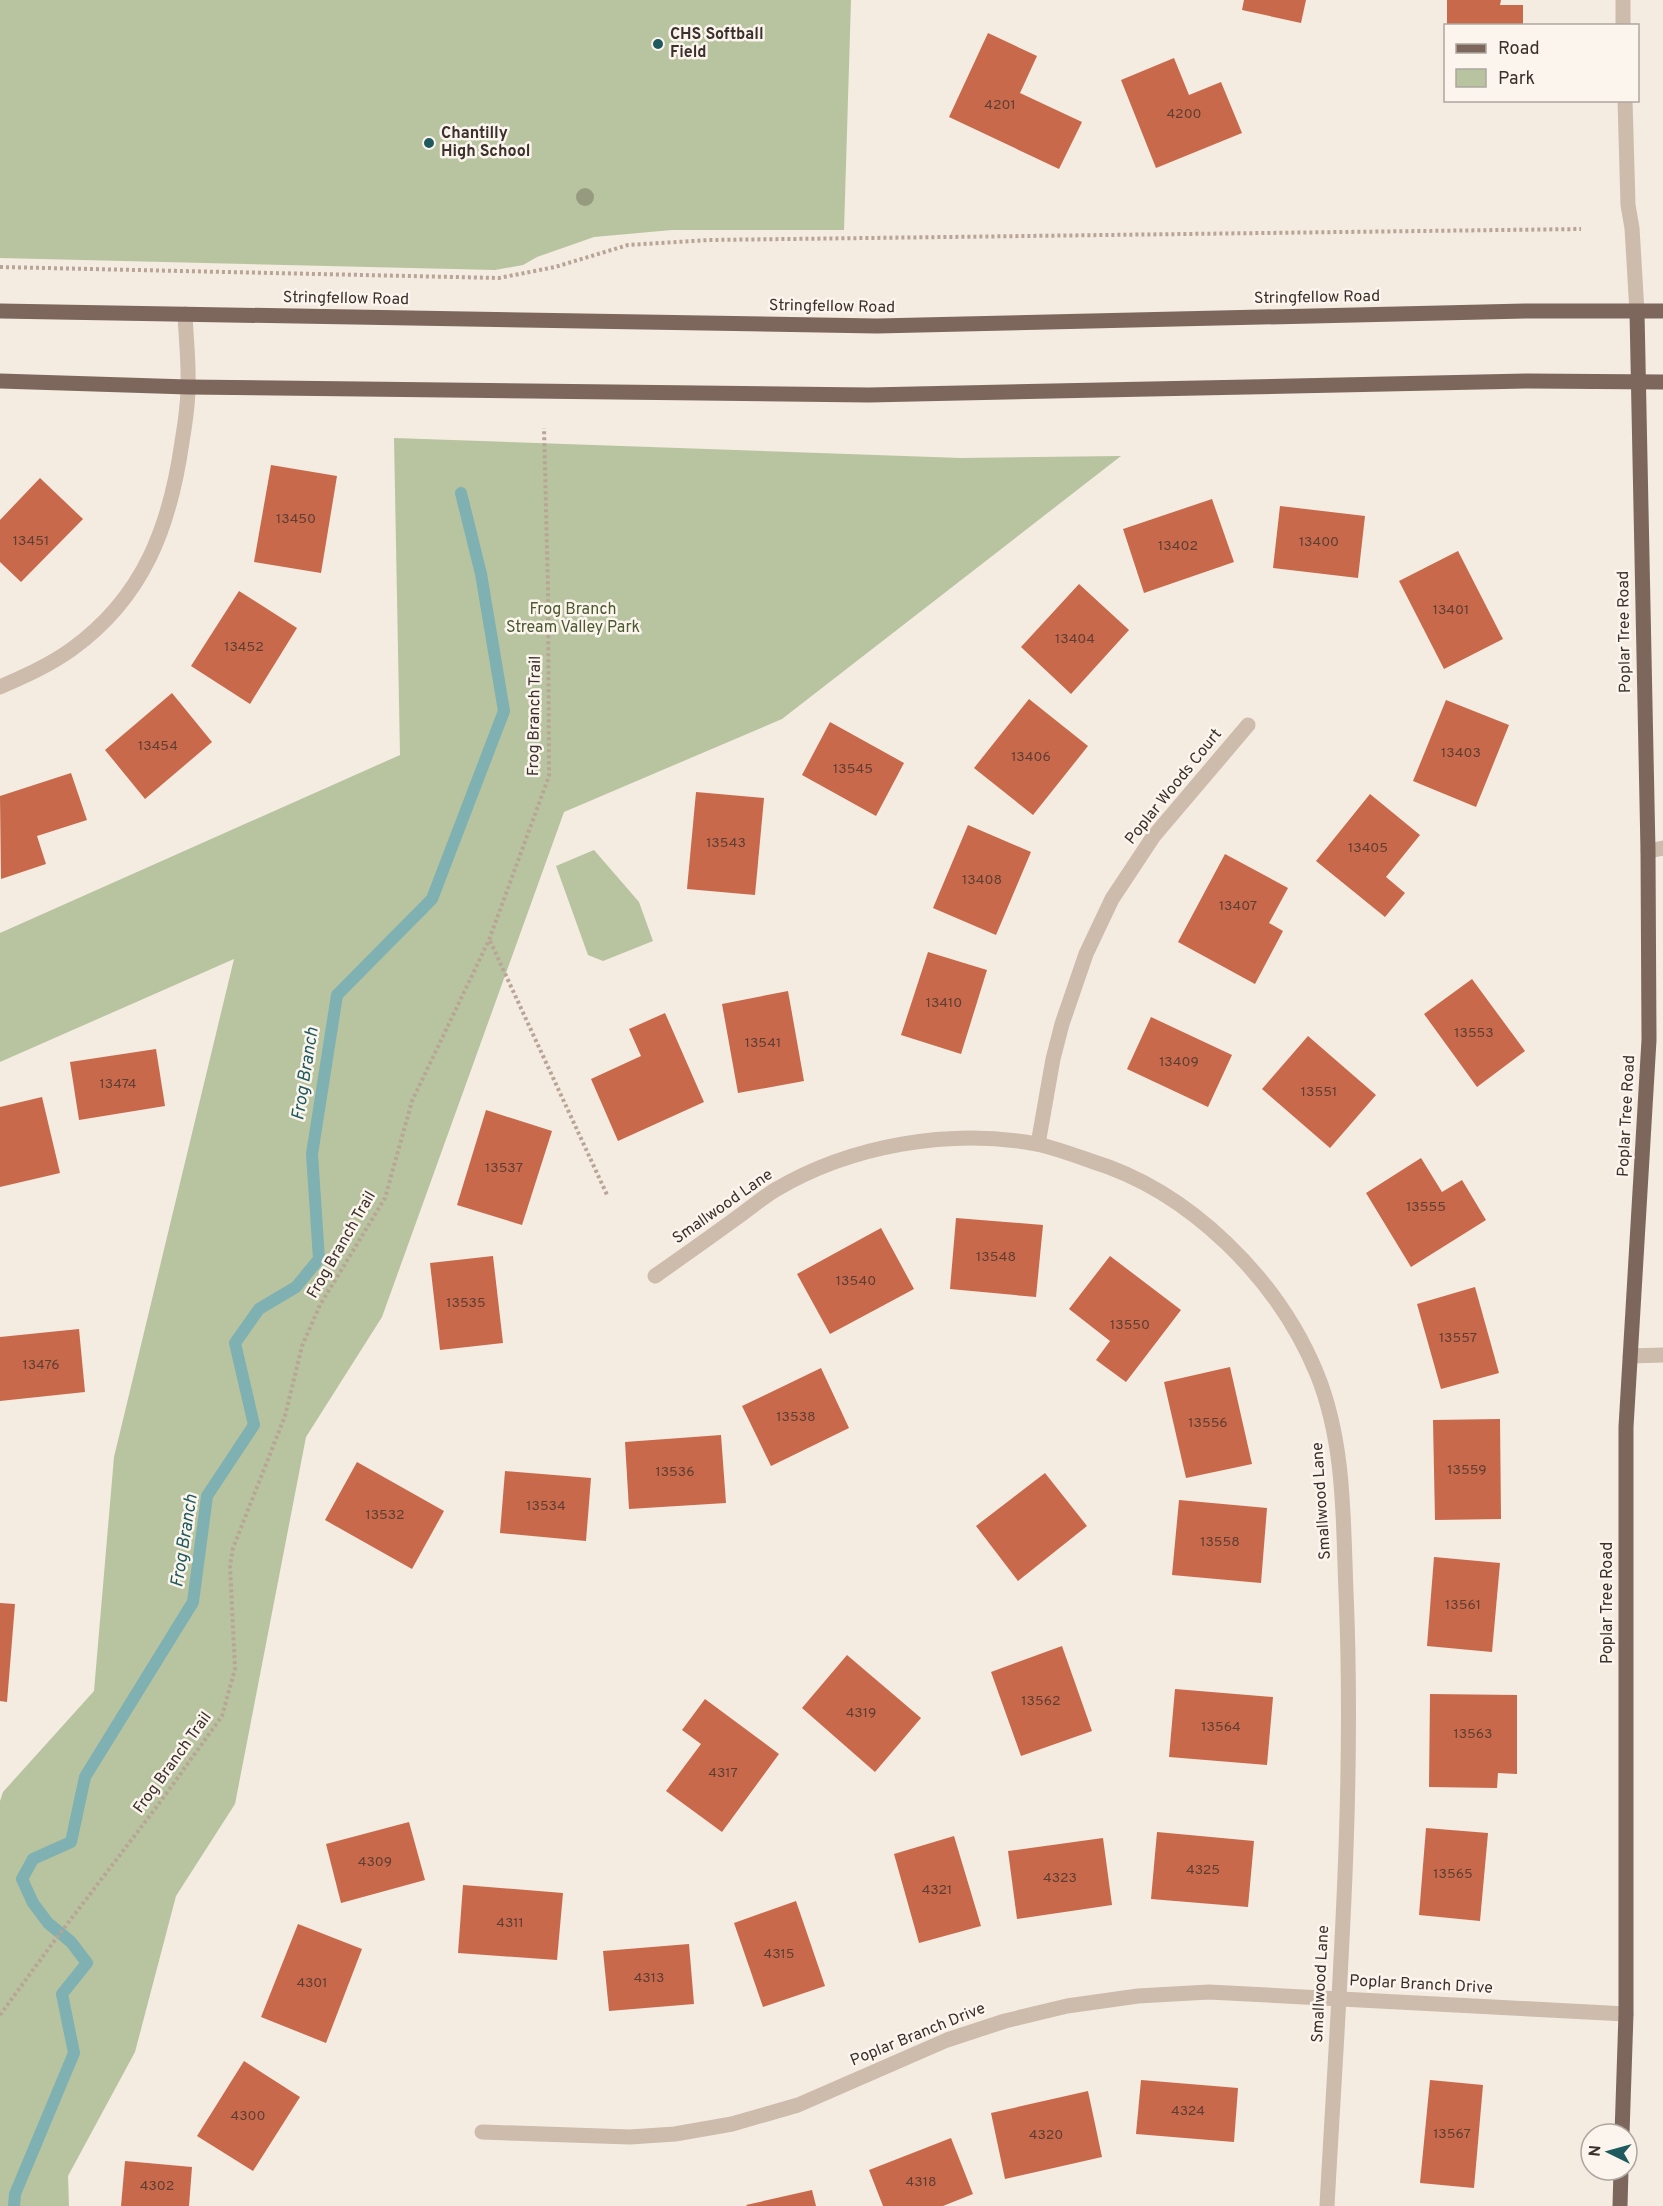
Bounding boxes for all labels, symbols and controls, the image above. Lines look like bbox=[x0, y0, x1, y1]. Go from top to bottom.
legend bbox=[1444, 24, 1639, 102]
place label: CHS Softball Field bbox=[670, 25, 764, 63]
marker: CHS Softball Field bbox=[651, 37, 665, 51]
text: Road bbox=[1498, 38, 1540, 61]
text: Park bbox=[1498, 68, 1535, 91]
house number: 4201 bbox=[984, 97, 1016, 114]
house number: 4200 bbox=[1166, 106, 1202, 123]
place label: Chantilly High School bbox=[441, 124, 530, 162]
marker: Chantilly High School bbox=[422, 136, 436, 150]
street label: Stringfellow Road bbox=[1254, 287, 1380, 309]
street label: Stringfellow Road bbox=[283, 288, 409, 310]
street label: Stringfellow Road bbox=[769, 296, 895, 318]
house number: 13450 bbox=[276, 511, 316, 528]
house number: 13451 bbox=[13, 533, 49, 550]
house number: 13400 bbox=[1299, 534, 1339, 551]
house number: 13402 bbox=[1158, 538, 1198, 555]
street label: Poplar Tree Road bbox=[1614, 571, 1636, 693]
park label: Frog Branch Stream Valley Park bbox=[506, 600, 640, 638]
house number: 13401 bbox=[1433, 602, 1469, 619]
house number: 13404 bbox=[1055, 631, 1095, 648]
house number: 13452 bbox=[224, 639, 264, 656]
street label: Frog Branch Trail bbox=[524, 656, 546, 776]
street label: Poplar Woods Court bbox=[1121, 725, 1227, 849]
house number: 13454 bbox=[138, 738, 178, 755]
house number: 13403 bbox=[1441, 745, 1481, 762]
house number: 13406 bbox=[1011, 749, 1051, 766]
house number: 13545 bbox=[833, 761, 873, 778]
house number: 13543 bbox=[706, 835, 746, 852]
house number: 13405 bbox=[1348, 840, 1388, 857]
house number: 13408 bbox=[962, 872, 1002, 889]
house number: 13407 bbox=[1219, 898, 1257, 915]
house number: 13410 bbox=[926, 995, 962, 1012]
house number: 13553 bbox=[1454, 1025, 1494, 1042]
water label: Frog Branch bbox=[287, 1026, 325, 1122]
house number: 13541 bbox=[745, 1035, 781, 1052]
house number: 13409 bbox=[1159, 1054, 1199, 1071]
street label: Poplar Tree Road bbox=[1614, 1054, 1640, 1178]
house number: 13474 bbox=[100, 1076, 136, 1093]
house number: 13551 bbox=[1301, 1084, 1337, 1101]
house number: 13537 bbox=[485, 1160, 523, 1177]
street label: Smallwood Lane bbox=[669, 1165, 777, 1249]
street label: Frog Branch Trail bbox=[303, 1188, 381, 1302]
house number: 13555 bbox=[1406, 1199, 1446, 1216]
house number: 13548 bbox=[976, 1249, 1016, 1266]
house number: 13540 bbox=[836, 1273, 876, 1290]
house number: 13535 bbox=[446, 1295, 486, 1312]
house number: 13550 bbox=[1110, 1317, 1150, 1334]
house number: 13557 bbox=[1439, 1330, 1477, 1347]
house number: 13476 bbox=[22, 1357, 60, 1374]
house number: 13538 bbox=[776, 1409, 816, 1426]
house number: 13556 bbox=[1188, 1415, 1228, 1432]
street label: Smallwood Lane bbox=[1308, 1442, 1336, 1560]
house number: 13559 bbox=[1447, 1462, 1487, 1479]
house number: 13536 bbox=[655, 1464, 695, 1481]
water label: Frog Branch bbox=[166, 1493, 204, 1589]
house number: 13534 bbox=[526, 1498, 566, 1515]
house number: 13532 bbox=[365, 1507, 405, 1524]
house number: 13558 bbox=[1200, 1534, 1240, 1551]
street label: Poplar Tree Road bbox=[1598, 1542, 1618, 1664]
house number: 13561 bbox=[1445, 1597, 1481, 1614]
house number: 13562 bbox=[1021, 1693, 1061, 1710]
house number: 4319 bbox=[846, 1705, 876, 1722]
street label: Frog Branch Trail bbox=[129, 1708, 217, 1818]
house number: 13564 bbox=[1201, 1719, 1241, 1736]
house number: 13563 bbox=[1453, 1726, 1493, 1743]
house number: 4317 bbox=[708, 1765, 738, 1782]
house number: 4309 bbox=[358, 1854, 392, 1871]
house number: 4325 bbox=[1186, 1862, 1220, 1879]
house number: 13565 bbox=[1433, 1866, 1473, 1883]
house number: 4323 bbox=[1043, 1870, 1077, 1887]
house number: 4321 bbox=[922, 1882, 952, 1899]
house number: 4311 bbox=[496, 1915, 524, 1932]
street label: Smallwood Lane bbox=[1308, 1925, 1334, 2043]
house number: 4315 bbox=[763, 1946, 795, 1963]
house number: 4313 bbox=[634, 1970, 664, 1987]
street label: Poplar Branch Drive bbox=[1349, 1971, 1493, 1999]
house number: 4301 bbox=[296, 1975, 328, 1992]
street label: Poplar Branch Drive bbox=[848, 1999, 988, 2071]
house number: 4324 bbox=[1171, 2103, 1205, 2120]
house number: 4300 bbox=[231, 2108, 265, 2125]
north arrow bbox=[1579, 2122, 1639, 2182]
house number: 13567 bbox=[1433, 2126, 1471, 2143]
house number: 4320 bbox=[1029, 2127, 1063, 2144]
text: N bbox=[1586, 2144, 1607, 2157]
house number: 4318 bbox=[906, 2174, 936, 2191]
house number: 4302 bbox=[140, 2178, 174, 2195]

